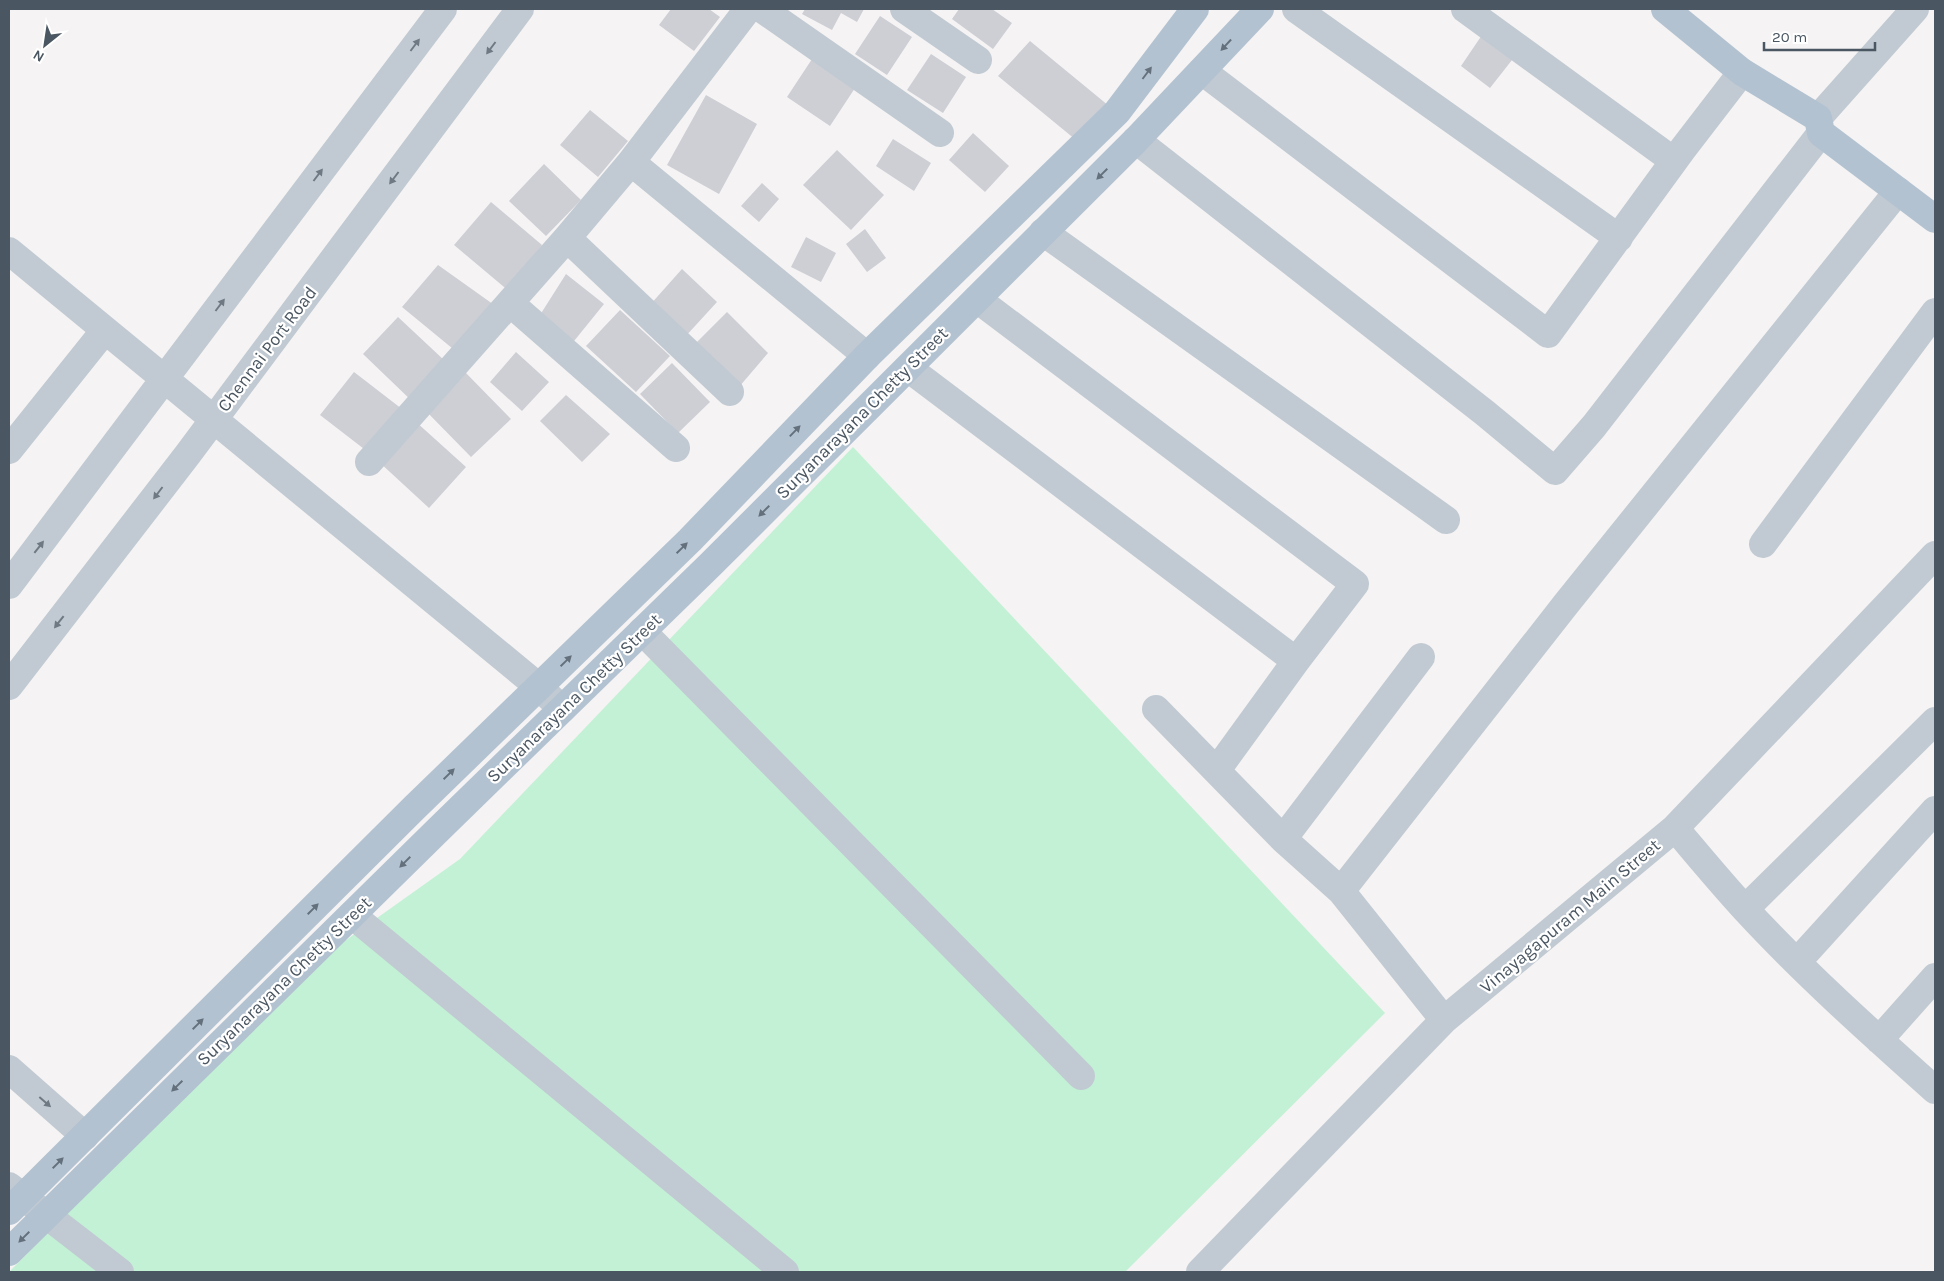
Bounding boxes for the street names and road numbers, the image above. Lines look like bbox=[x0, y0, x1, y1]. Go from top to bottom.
street label: Chennai Port Road bbox=[213, 282, 321, 416]
street label: Suryanarayana Chetty Street bbox=[772, 322, 953, 503]
street label: Suryanarayana Chetty Street bbox=[482, 609, 666, 787]
street label: Vinayagapuram Main Street bbox=[1475, 834, 1665, 998]
street label: Suryanarayana Chetty Street bbox=[192, 892, 376, 1070]

